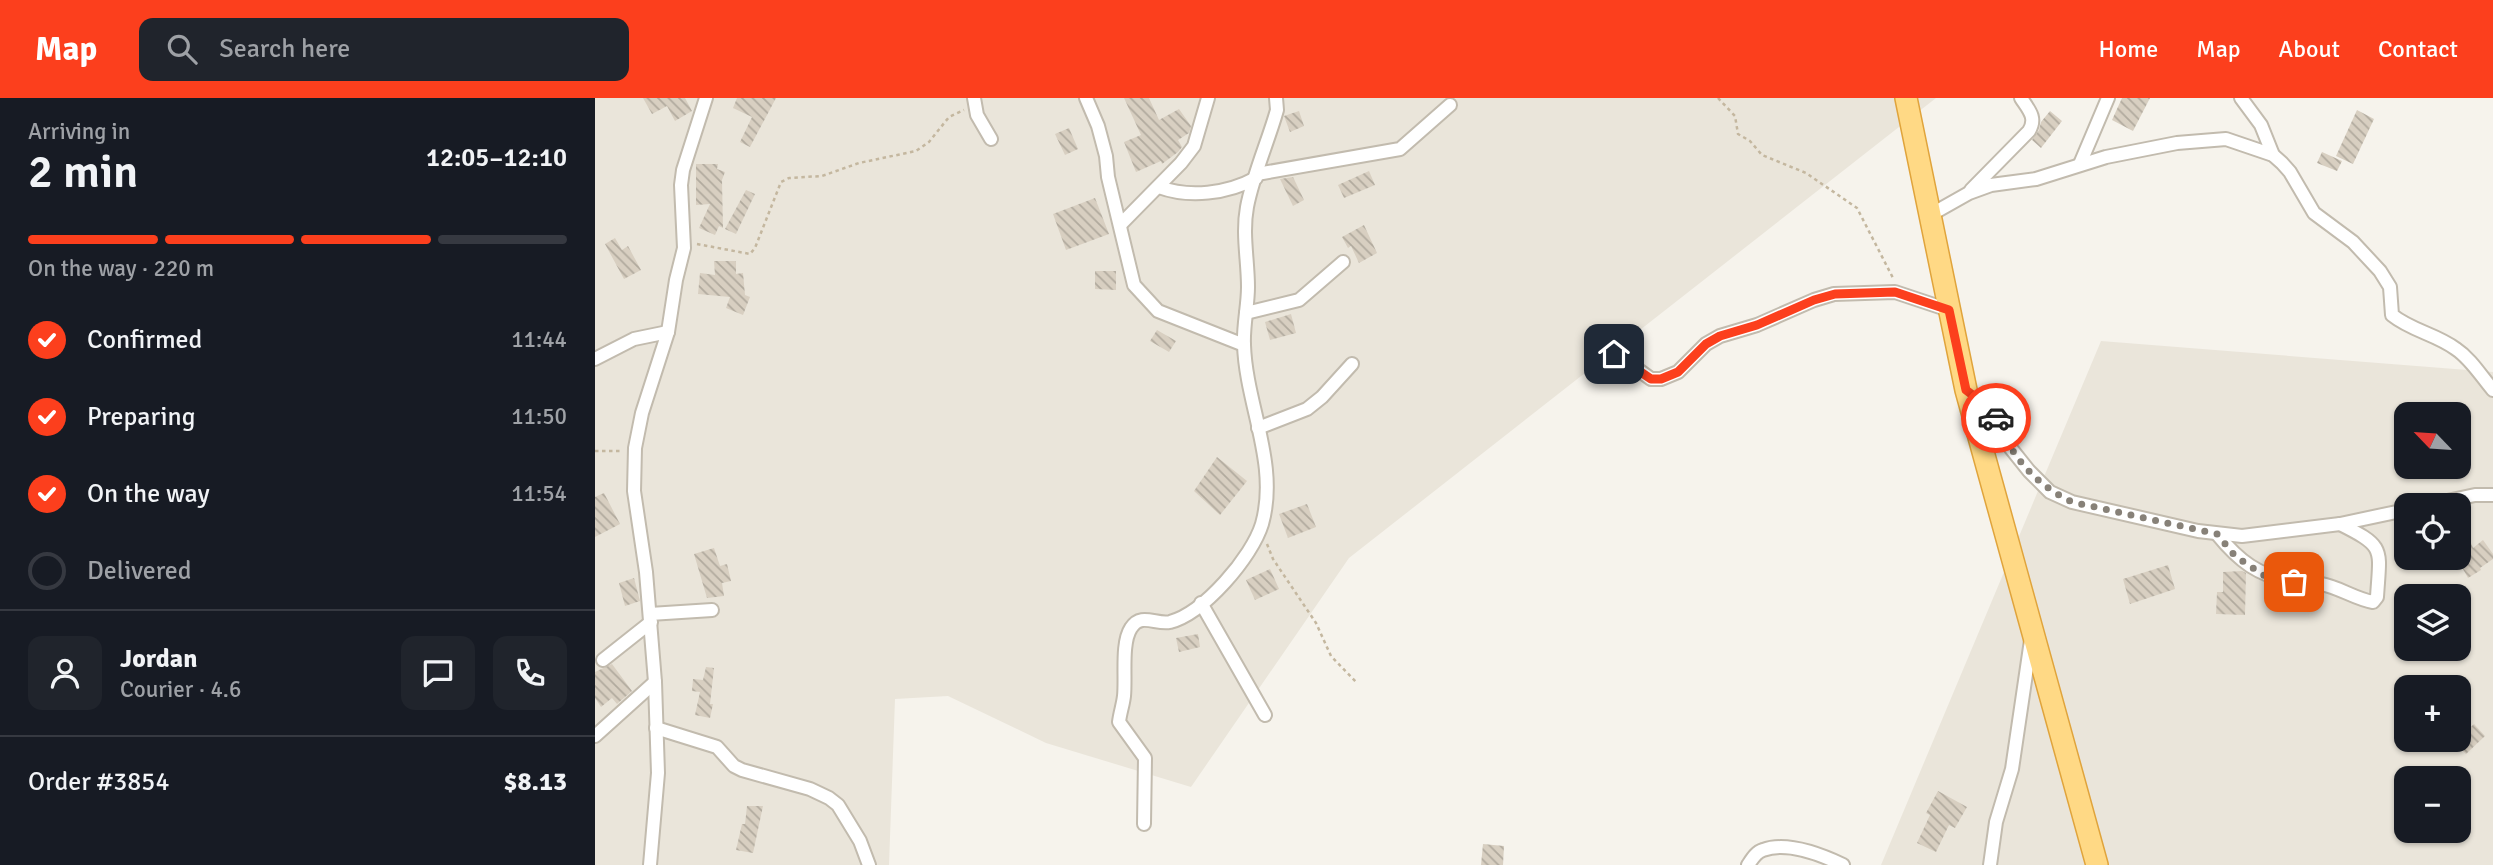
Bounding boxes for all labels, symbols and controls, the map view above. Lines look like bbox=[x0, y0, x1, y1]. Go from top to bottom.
search box bbox=[139, 18, 629, 81]
text: Map bbox=[35, 29, 97, 70]
icon: search bbox=[163, 30, 201, 68]
text: Search here bbox=[219, 33, 350, 65]
text: Home bbox=[2098, 34, 2158, 64]
text: Map bbox=[2196, 34, 2241, 64]
text: About bbox=[2279, 34, 2340, 64]
text: Contact bbox=[2378, 34, 2458, 64]
text: Arriving in bbox=[28, 117, 130, 146]
text: 12:05–12:10 bbox=[426, 142, 567, 174]
text: 2 min bbox=[28, 144, 138, 200]
text: On the way · 220 m bbox=[28, 254, 214, 283]
icon: check bbox=[28, 321, 66, 359]
text: Confirmed bbox=[87, 324, 202, 356]
pin bbox=[1584, 324, 1644, 384]
text: 11:44 bbox=[511, 325, 567, 354]
icon: home bbox=[1595, 335, 1633, 373]
courier bbox=[1961, 383, 2031, 453]
icon: check bbox=[28, 398, 66, 436]
icon: car bbox=[1977, 399, 2015, 437]
text: Preparing bbox=[87, 401, 195, 433]
text: 11:50 bbox=[511, 402, 567, 431]
north arrow bbox=[2394, 402, 2471, 480]
map controls bbox=[2394, 402, 2471, 843]
icon: check bbox=[28, 475, 66, 513]
text: On the way bbox=[87, 478, 210, 510]
text: 11:54 bbox=[511, 479, 567, 508]
button: locate bbox=[2394, 493, 2471, 570]
pin bbox=[2264, 552, 2324, 612]
text: Delivered bbox=[87, 555, 192, 587]
icon: bag bbox=[2275, 563, 2313, 601]
button: layers bbox=[2394, 584, 2471, 661]
button: person bbox=[28, 636, 102, 710]
button: chat bbox=[401, 636, 475, 710]
button: phone bbox=[493, 636, 567, 710]
text: Jordan bbox=[120, 643, 197, 675]
text: Courier · 4.6 bbox=[120, 675, 241, 704]
button: + bbox=[2394, 675, 2471, 752]
text: Order #3854 bbox=[28, 766, 169, 798]
text: $8.13 bbox=[503, 766, 567, 798]
button: − bbox=[2394, 766, 2471, 843]

